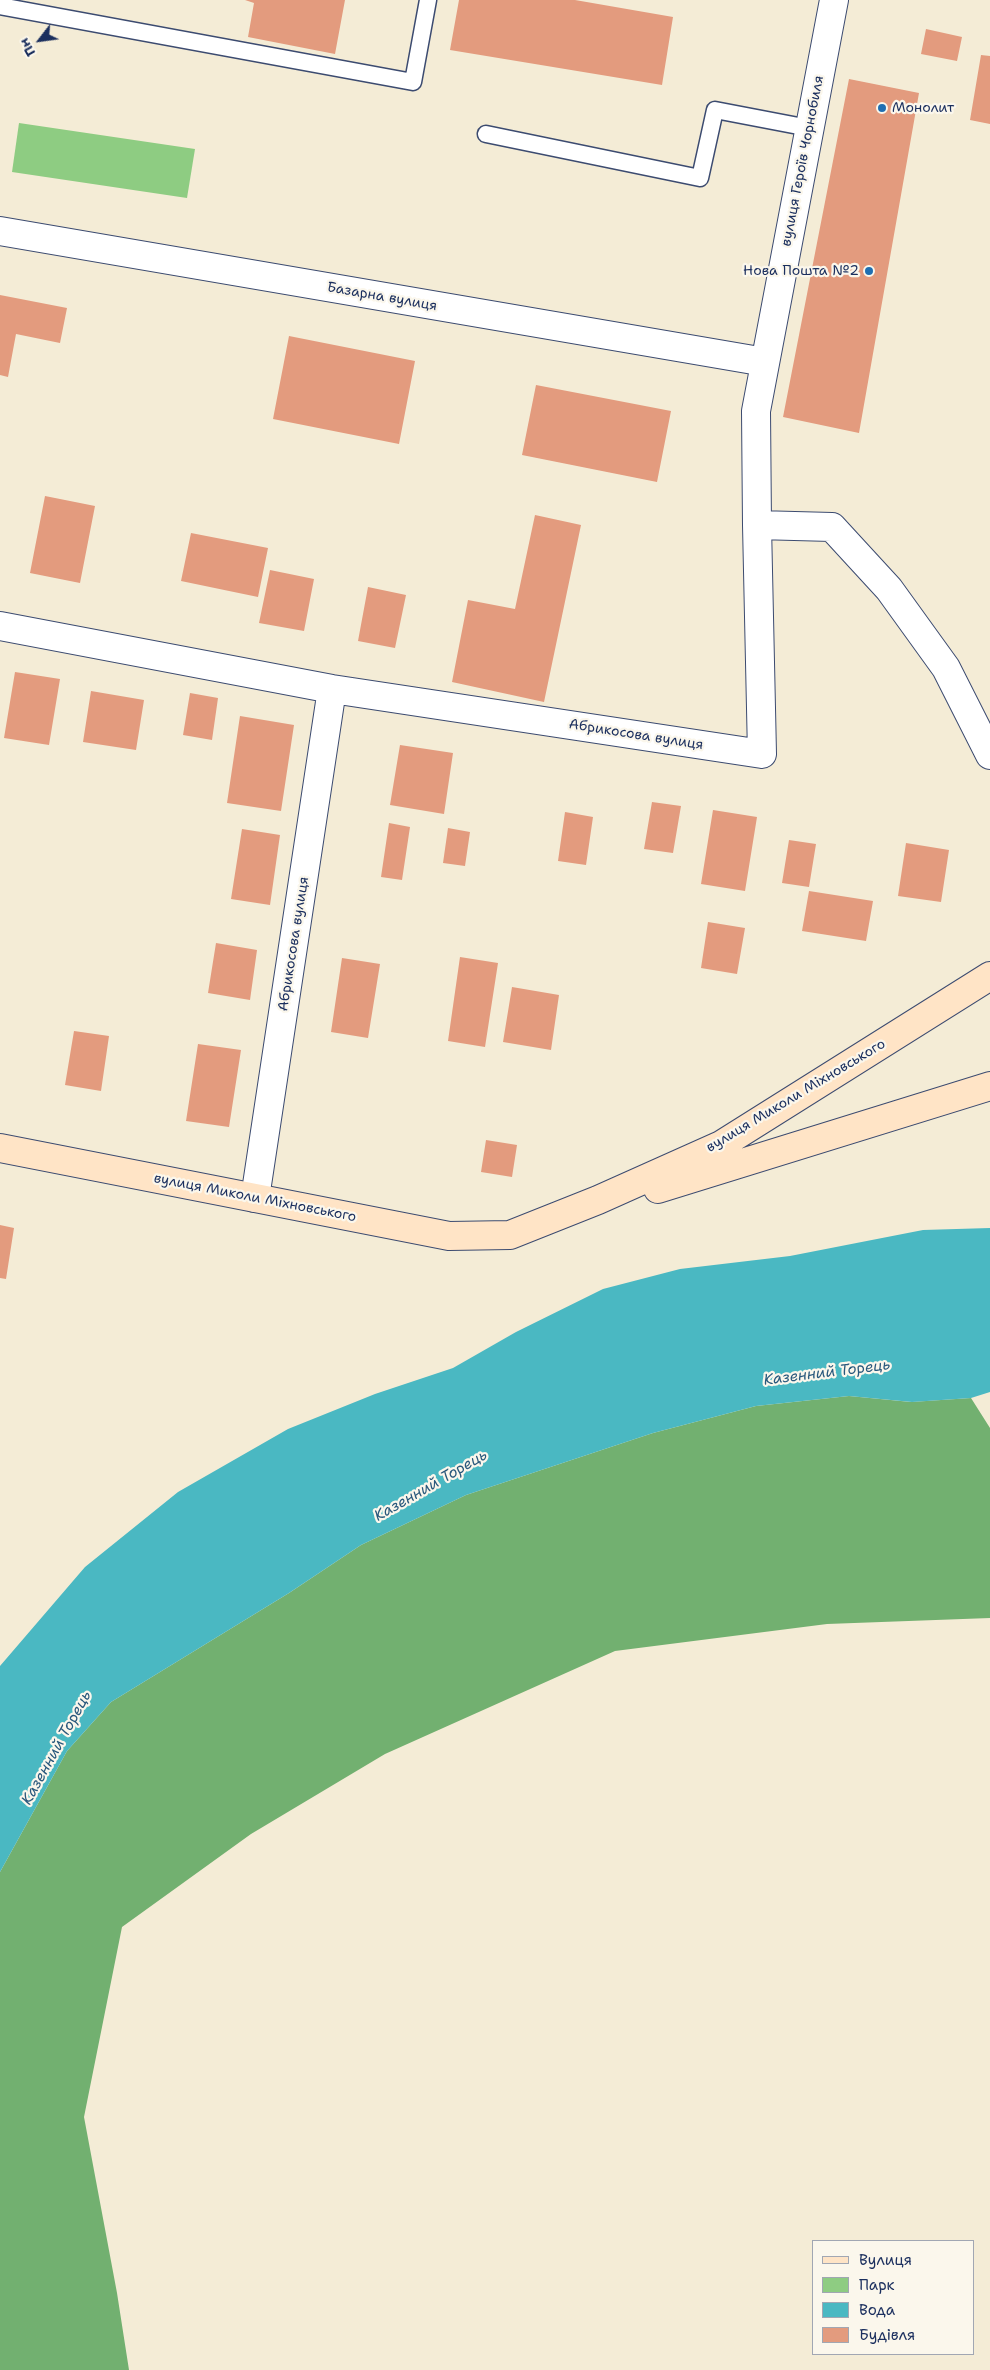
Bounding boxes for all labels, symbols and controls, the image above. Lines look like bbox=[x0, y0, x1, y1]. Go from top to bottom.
north arrow bbox=[15, 15, 65, 65]
text: Пн bbox=[15, 35, 39, 60]
street label: вулиця Героїв Чорнобиля bbox=[778, 74, 828, 248]
place label: Монолит bbox=[892, 100, 954, 116]
marker: Монолит bbox=[876, 102, 888, 114]
place label: Нова Пошта №2 bbox=[743, 263, 859, 279]
marker: Нова Пошта №2 bbox=[863, 265, 875, 277]
street label: Базарна вулиця bbox=[326, 279, 438, 315]
street label: Абрикосова вулиця bbox=[567, 716, 705, 754]
street label: Абрикосова вулиця bbox=[275, 875, 313, 1013]
street label: вулиця Миколи Міхновського bbox=[703, 1036, 889, 1156]
street label: вулиця Миколи Міхновського bbox=[152, 1170, 358, 1226]
water label: Казенний Торець bbox=[763, 1356, 891, 1390]
water label: Казенний Торець bbox=[371, 1446, 491, 1526]
water label: Казенний Торець bbox=[18, 1688, 96, 1808]
legend bbox=[812, 2240, 975, 2355]
text: Вулиця bbox=[859, 2250, 912, 2270]
text: Парк bbox=[859, 2275, 895, 2295]
text: Вода bbox=[859, 2300, 895, 2320]
text: Будівля bbox=[859, 2325, 915, 2345]

